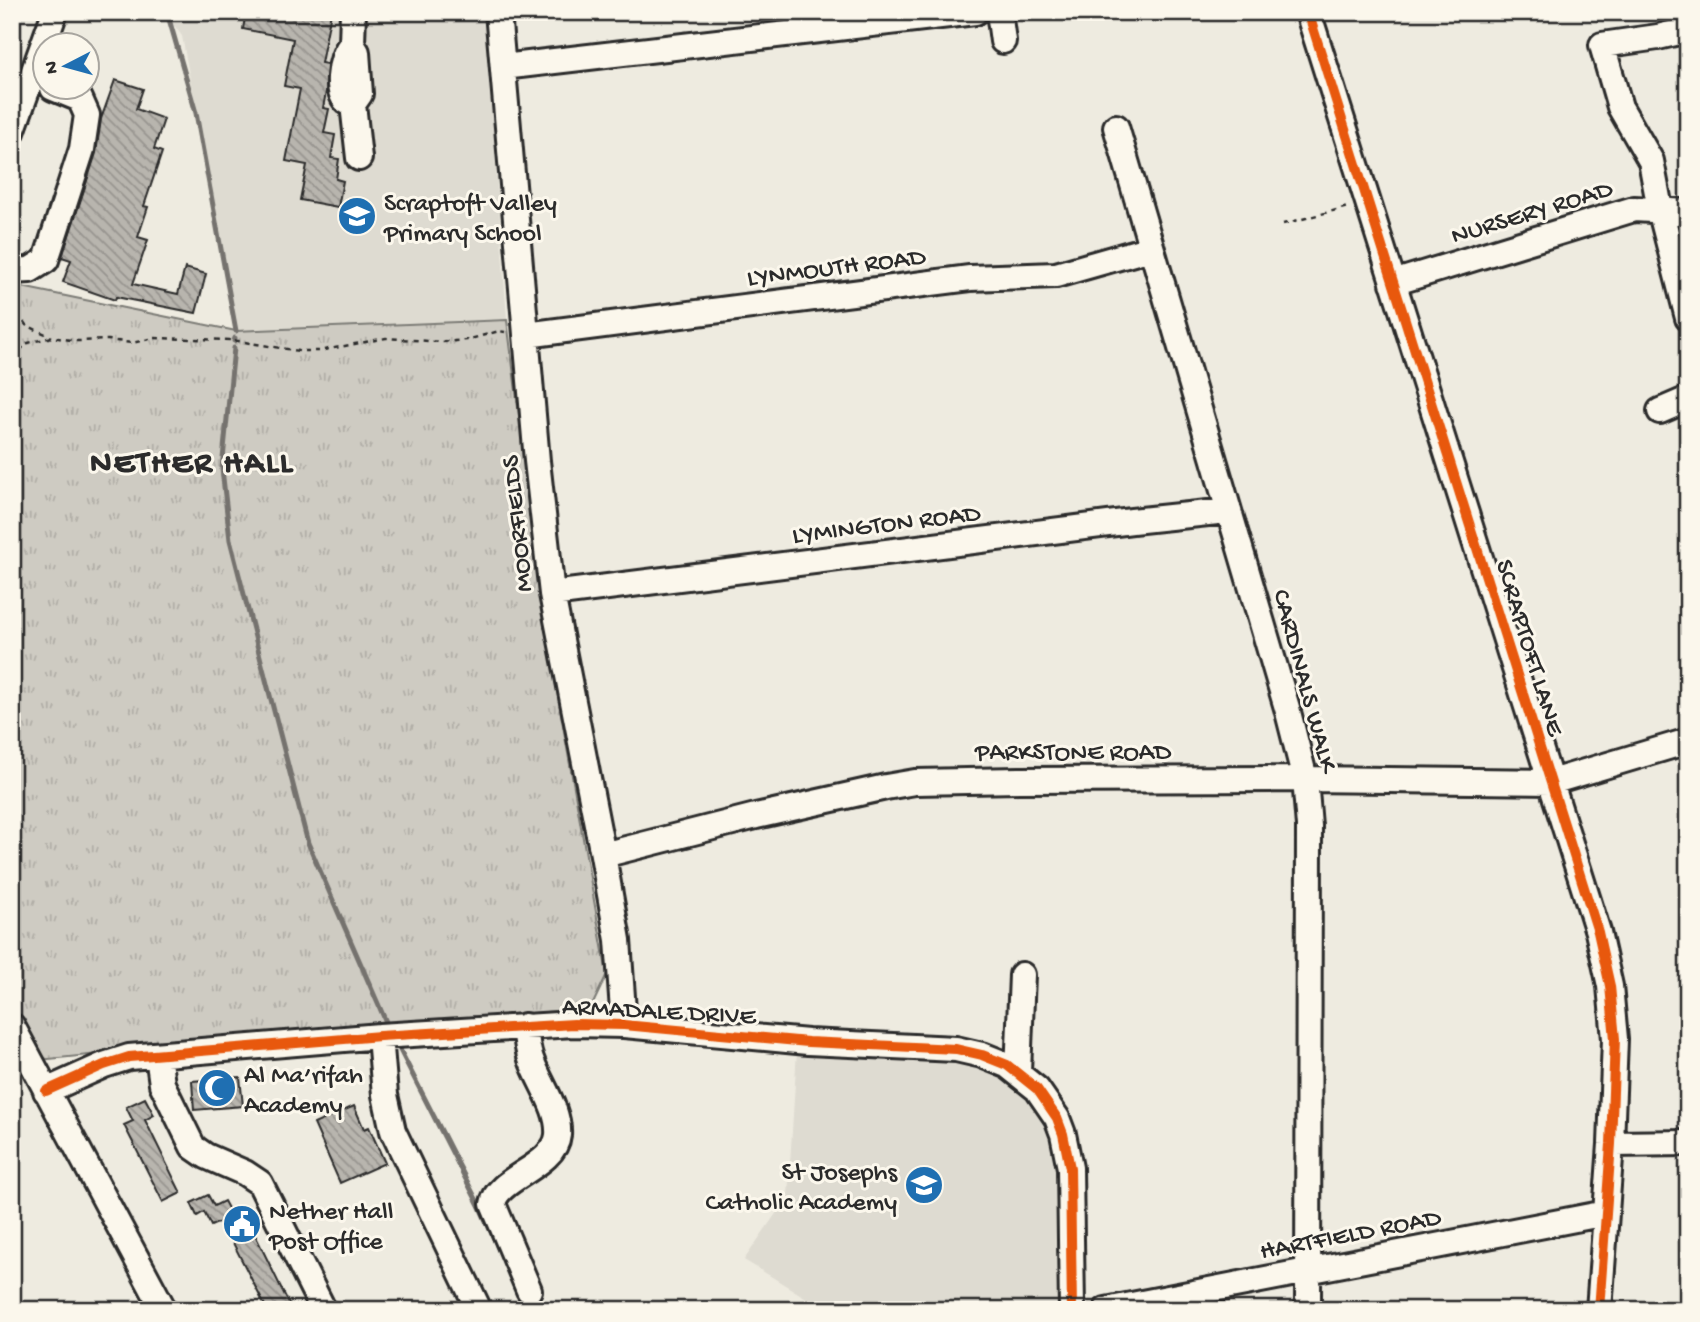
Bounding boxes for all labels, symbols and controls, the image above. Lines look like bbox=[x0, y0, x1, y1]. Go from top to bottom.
north arrow bbox=[32, 32, 102, 102]
text: N bbox=[40, 60, 65, 75]
street label: NURSERY ROAD bbox=[1448, 175, 1617, 254]
place label: Scraptoft Valley Primary School bbox=[383, 190, 557, 251]
school or university icon: Scraptoft Valley Primary School bbox=[336, 195, 378, 237]
street label: LYNMOUTH ROAD bbox=[745, 243, 928, 296]
district label: NETHER HALL bbox=[90, 446, 294, 484]
street label: MOORFIELDS bbox=[497, 453, 542, 593]
street label: LYMINGTON ROAD bbox=[791, 500, 983, 553]
street label: SCRAPTOFT LANE bbox=[1486, 556, 1569, 741]
street label: CARDINALS WALK bbox=[1263, 587, 1343, 778]
street label: PARKSTONE ROAD bbox=[974, 739, 1171, 770]
street label: ARMADALE DRIVE bbox=[561, 993, 757, 1034]
place label: Al Ma’rifah Academy bbox=[244, 1062, 363, 1123]
mosque icon: Al Ma’rifah Academy bbox=[196, 1067, 238, 1109]
place label: St Josephs Catholic Academy bbox=[706, 1159, 898, 1220]
school or university icon: St Josephs Catholic Academy bbox=[903, 1164, 945, 1206]
place label: Nether Hall Post Office bbox=[268, 1198, 393, 1259]
public building icon: Nether Hall Post Office bbox=[221, 1203, 263, 1245]
street label: HARTFIELD ROAD bbox=[1258, 1204, 1444, 1269]

